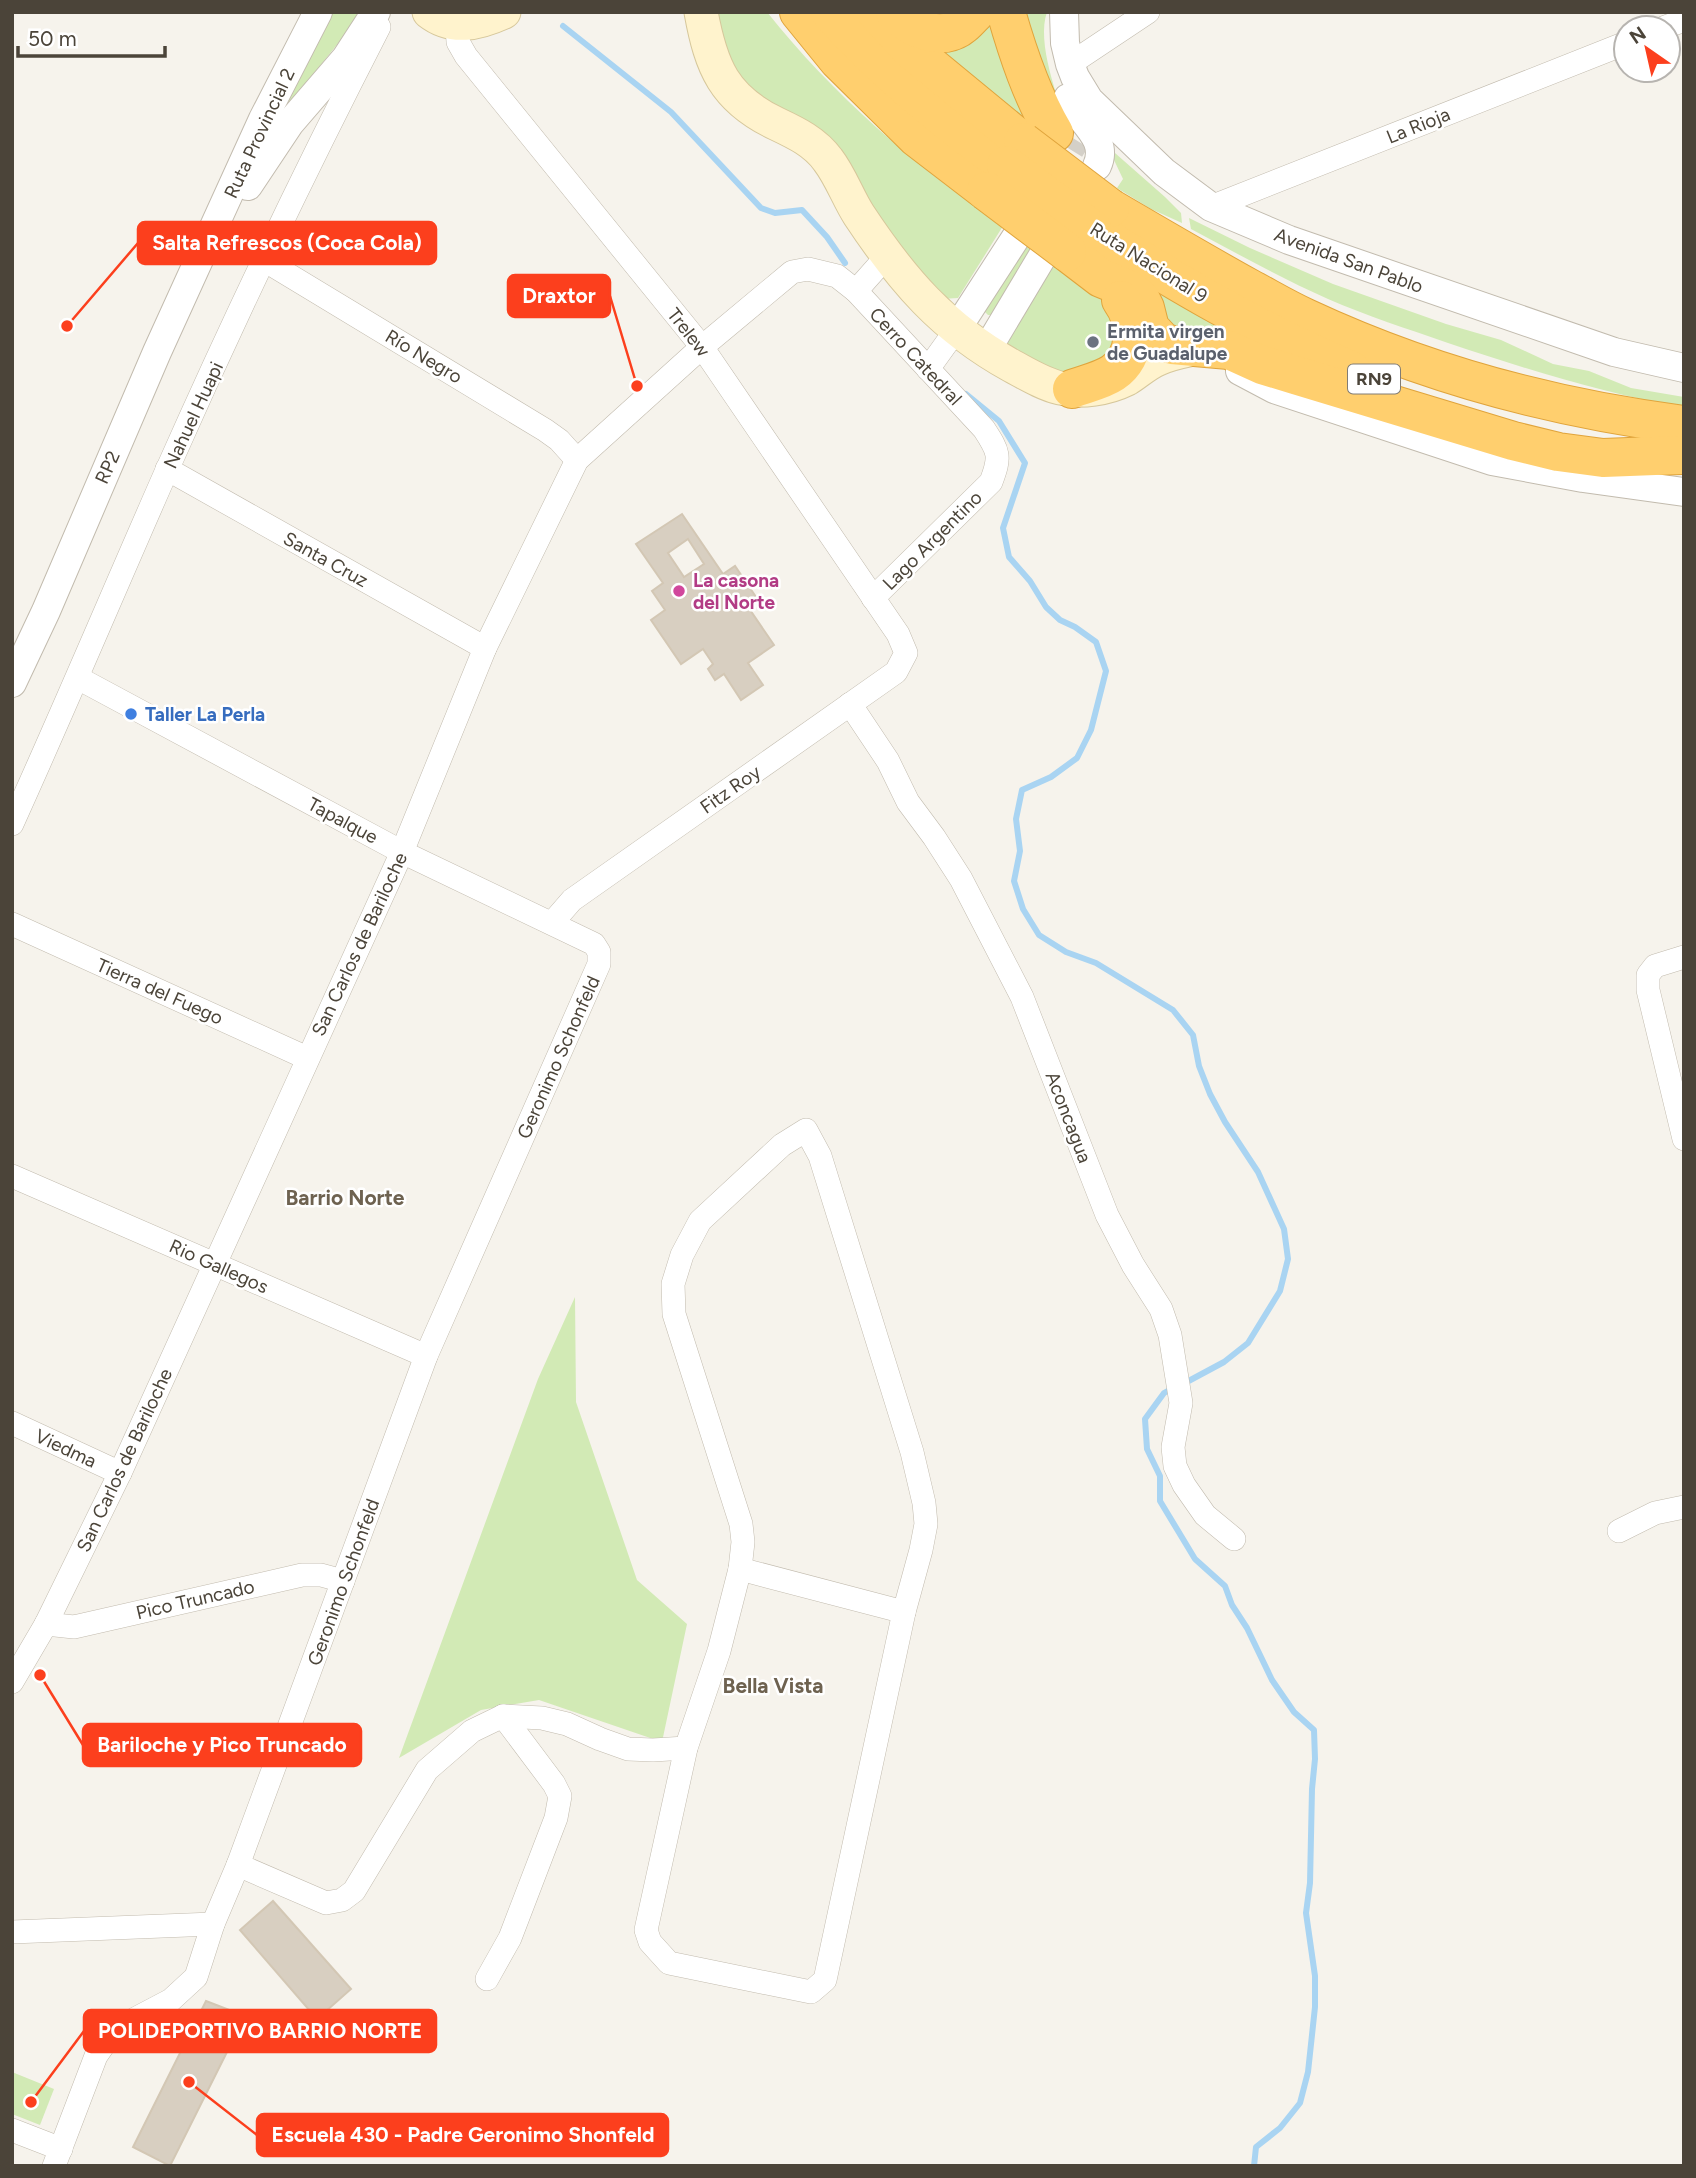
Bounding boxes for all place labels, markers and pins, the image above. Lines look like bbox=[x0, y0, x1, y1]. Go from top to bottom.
callout: Salta Refrescos (Coca Cola) bbox=[138, 222, 436, 264]
callout: Draxtor bbox=[508, 275, 610, 317]
place label: Ermita virgen de Guadalupe bbox=[1107, 320, 1228, 365]
marker: Ermita virgen de Guadalupe bbox=[1085, 334, 1101, 350]
place label: La casona del Norte bbox=[693, 569, 779, 614]
marker: La casona del Norte bbox=[671, 583, 687, 599]
place label: Taller La Perla bbox=[145, 703, 265, 726]
marker: Taller La Perla bbox=[123, 706, 139, 722]
callout: Bariloche y Pico Truncado bbox=[83, 1724, 361, 1766]
callout: POLIDEPORTIVO BARRIO NORTE bbox=[84, 2010, 436, 2052]
callout: Escuela 430 - Padre Geronimo Shonfeld bbox=[257, 2114, 668, 2156]

